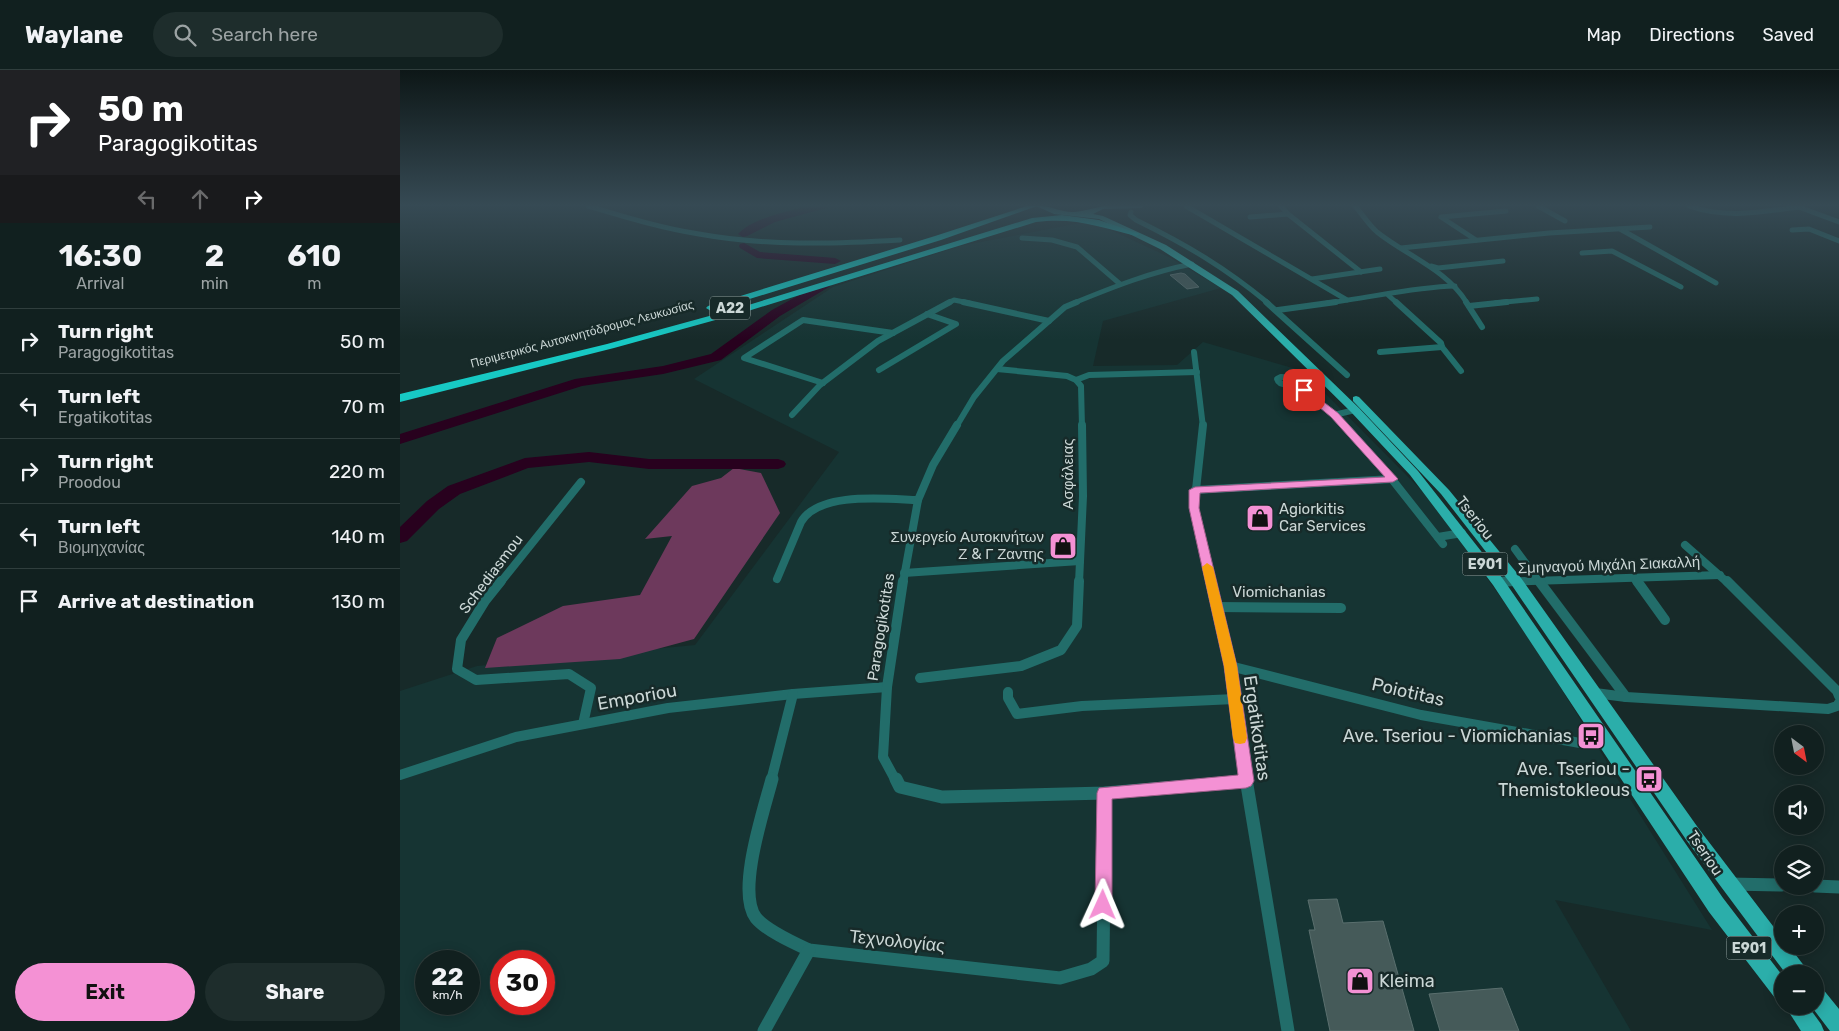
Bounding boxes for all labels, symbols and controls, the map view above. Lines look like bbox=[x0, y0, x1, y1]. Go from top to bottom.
search box bbox=[153, 12, 503, 57]
text: Waylane bbox=[25, 21, 123, 49]
icon: search bbox=[171, 21, 199, 49]
text: Search here bbox=[211, 23, 318, 46]
text: Map bbox=[1586, 24, 1621, 46]
text: Directions bbox=[1649, 24, 1735, 46]
text: Saved bbox=[1763, 24, 1814, 46]
text: 50 m bbox=[98, 88, 184, 130]
icon: right bbox=[15, 90, 80, 155]
text: Paragogikotitas bbox=[98, 130, 258, 157]
icon: left bbox=[133, 185, 161, 213]
icon: ahead bbox=[186, 185, 214, 213]
icon: right bbox=[239, 185, 267, 213]
text: 16:30 bbox=[59, 238, 142, 274]
text: 2 bbox=[205, 238, 224, 274]
text: 610 bbox=[287, 238, 341, 274]
text: Arrival bbox=[76, 274, 124, 293]
text: min bbox=[201, 274, 228, 293]
text: m bbox=[307, 274, 321, 293]
street label: Περιμετρικός Αυτοκινητόδρομος Λευκωσίας bbox=[469, 297, 695, 371]
road number: A22 bbox=[710, 297, 750, 320]
text: Turn right bbox=[58, 320, 153, 343]
icon: right bbox=[15, 327, 43, 355]
text: 50 m bbox=[340, 330, 385, 353]
text: Paragogikotitas bbox=[58, 343, 174, 362]
pin bbox=[1283, 369, 1325, 411]
icon: arrive bbox=[1290, 376, 1318, 404]
text: Turn left bbox=[58, 385, 140, 408]
icon: left bbox=[15, 392, 43, 420]
text: 70 m bbox=[342, 395, 385, 418]
text: Ergatikotitas bbox=[58, 408, 152, 427]
street label: Ασφάλειας bbox=[1059, 438, 1077, 510]
text: Turn right bbox=[58, 450, 153, 473]
icon: right bbox=[15, 457, 43, 485]
text: 220 m bbox=[329, 460, 385, 483]
text: Proodou bbox=[58, 473, 121, 492]
street label: Tseriou bbox=[1452, 493, 1498, 543]
place label: Agiorkitis Car Services bbox=[1279, 500, 1366, 535]
shop icon: Agiorkitis Car Services bbox=[1245, 503, 1275, 533]
text: Turn left bbox=[58, 515, 140, 538]
icon: left bbox=[15, 522, 43, 550]
text: 140 m bbox=[331, 525, 385, 548]
place label: Συνεργείο Αυτοκινήτων Ζ & Γ Ζαντης bbox=[890, 528, 1044, 563]
street label: Schediasmou bbox=[455, 531, 527, 617]
shop icon: Συνεργείο Αυτοκινήτων Ζ & Γ Ζαντης bbox=[1048, 531, 1078, 561]
text: Βιομηχανίας bbox=[58, 538, 145, 557]
road number: E901 bbox=[1462, 552, 1508, 576]
street label: Σμηναγού Μιχάλη Σιακαλλή bbox=[1518, 553, 1700, 577]
street label: Paragogikotitas bbox=[864, 571, 898, 682]
street label: Viomichanias bbox=[1232, 583, 1326, 601]
icon: arrive bbox=[15, 587, 43, 615]
text: Arrive at destination bbox=[58, 590, 254, 613]
text: 130 m bbox=[332, 590, 385, 613]
street label: Poiotitas bbox=[1370, 673, 1446, 711]
street label: Ergatikotitas bbox=[1239, 674, 1275, 782]
street label: Emporiou bbox=[596, 679, 678, 715]
bus stop icon: Ave. Tseriou - Viomichanias bbox=[1576, 721, 1606, 751]
place label: Ave. Tseriou - Viomichanias bbox=[1343, 725, 1572, 747]
north arrow bbox=[1774, 725, 1824, 775]
map controls bbox=[1774, 725, 1824, 1015]
place label: Ave. Tseriou - Themistokleous bbox=[1498, 758, 1630, 801]
bus stop icon: Ave. Tseriou - Themistokleous bbox=[1634, 764, 1664, 794]
button: sound bbox=[1774, 785, 1824, 835]
street label: Tseriou bbox=[1683, 827, 1727, 879]
button: layers bbox=[1774, 845, 1824, 895]
position arrow bbox=[1076, 878, 1128, 930]
button: + bbox=[1774, 905, 1824, 955]
street label: Τεχνολογίας bbox=[848, 925, 946, 957]
road number: E901 bbox=[1726, 936, 1772, 960]
speed limit sign: 30 bbox=[490, 950, 555, 1015]
text: 22 bbox=[431, 962, 464, 991]
button: Exit bbox=[15, 963, 195, 1021]
button: Share bbox=[205, 963, 385, 1021]
button: − bbox=[1774, 965, 1824, 1015]
shop icon: Kleima bbox=[1345, 966, 1375, 996]
place label: Kleima bbox=[1379, 970, 1435, 992]
text: km/h bbox=[433, 988, 462, 1002]

